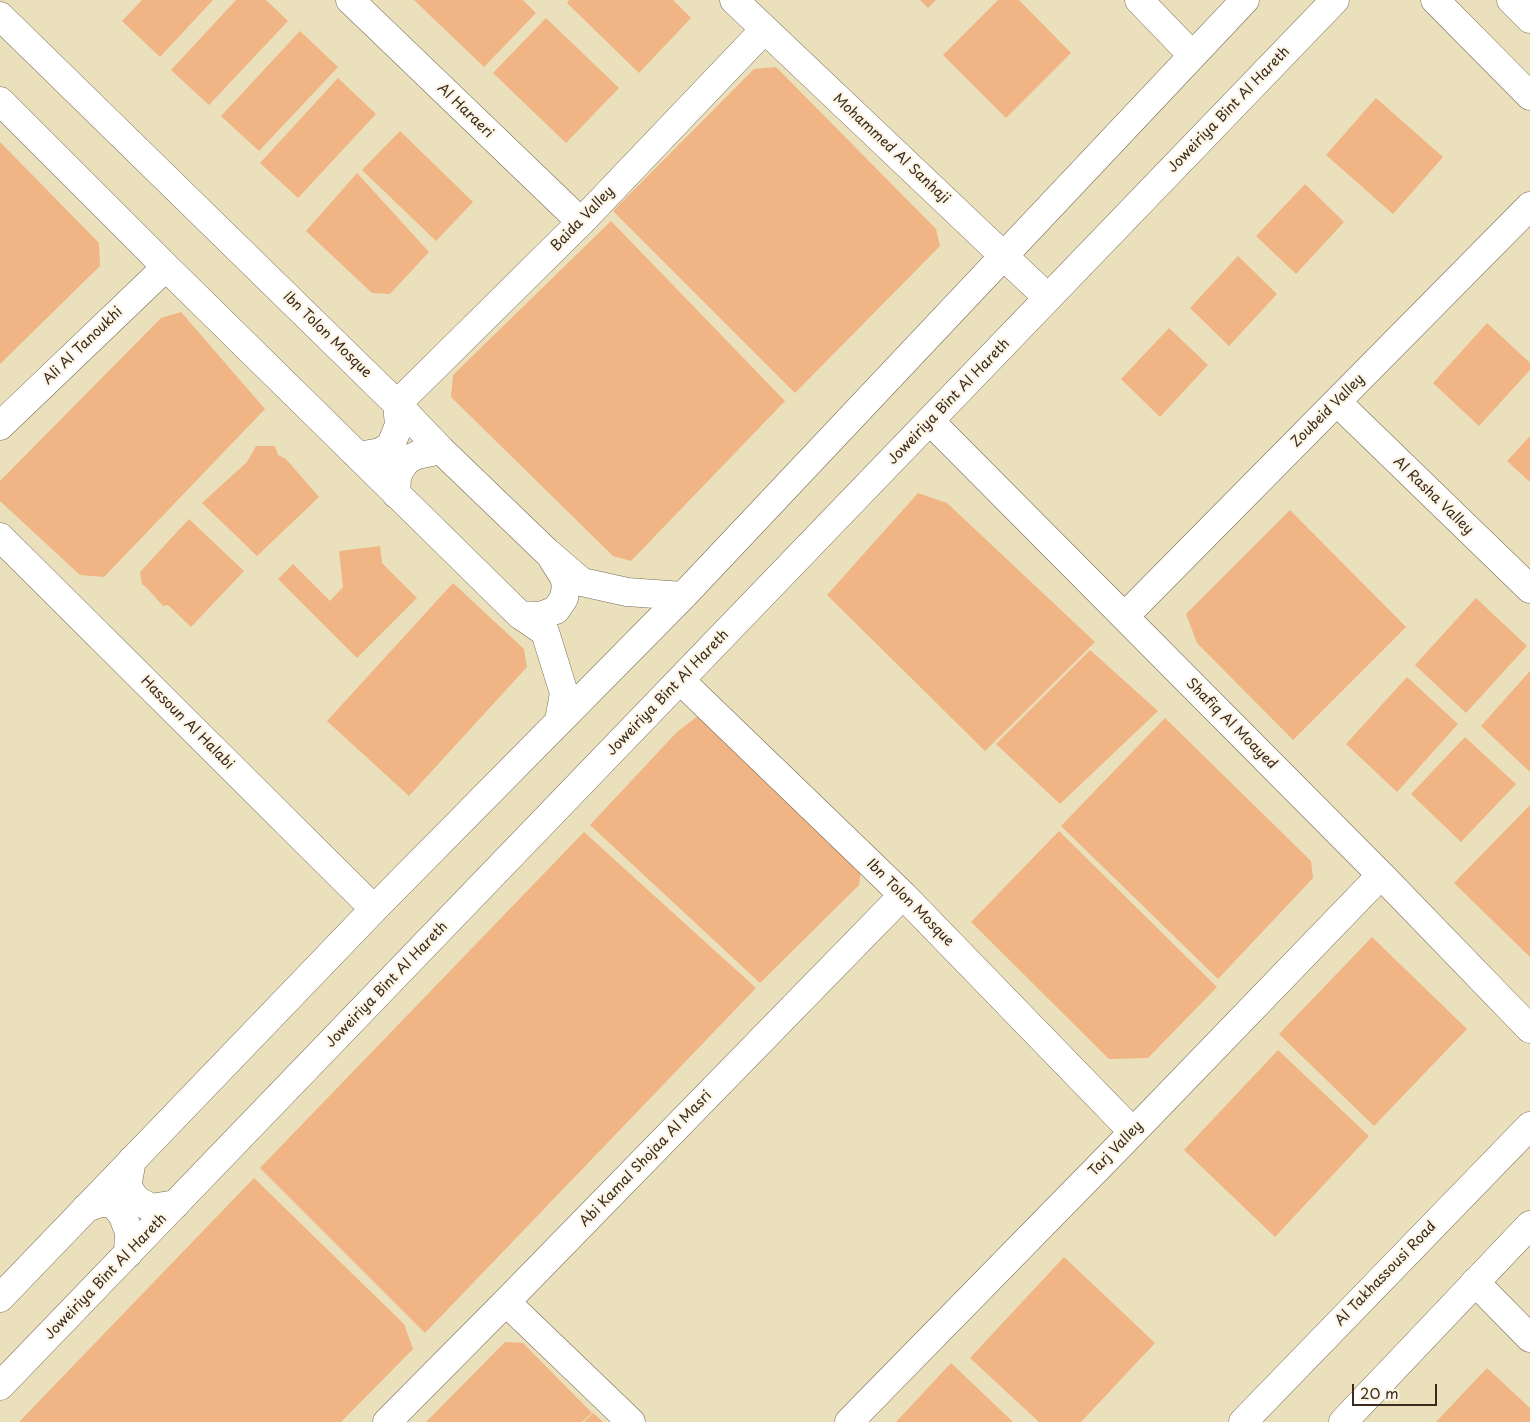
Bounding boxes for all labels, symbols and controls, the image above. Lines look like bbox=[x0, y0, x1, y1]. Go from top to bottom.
street label: Joweiriya Bint Al Hareth bbox=[1165, 44, 1293, 176]
street label: Al Haraeri bbox=[434, 80, 496, 142]
street label: Mohammed Al Sanhaji bbox=[829, 90, 953, 208]
street label: Baida Valley bbox=[548, 183, 618, 255]
street label: Ibn Tolon Mosque bbox=[279, 288, 375, 382]
street label: Ali Al Tanoukhi bbox=[40, 304, 126, 388]
street label: Joweiriya Bint Al Hareth bbox=[885, 336, 1013, 468]
street label: Zoubeid Valley bbox=[1288, 371, 1368, 451]
street label: Al Rasha Valley bbox=[1389, 454, 1477, 538]
street label: Joweiriya Bint Al Hareth bbox=[604, 627, 732, 759]
street label: Hassoun Al Halabi bbox=[137, 673, 237, 773]
street label: Shafiq Al Moayed bbox=[1182, 675, 1280, 773]
street label: Ibn Tolon Mosque bbox=[863, 856, 957, 950]
street label: Joweiriya Bint Al Hareth bbox=[323, 919, 451, 1051]
street label: Abi Kamal Shojaa Al Masri bbox=[577, 1087, 715, 1231]
street label: Tarj Valley bbox=[1085, 1118, 1147, 1180]
street label: Joweiriya Bint Al Hareth bbox=[42, 1211, 170, 1343]
street label: Al Takhassousi Road bbox=[1332, 1218, 1440, 1330]
scale bar bbox=[1355, 1374, 1440, 1406]
text: 20 m bbox=[1360, 1381, 1399, 1404]

